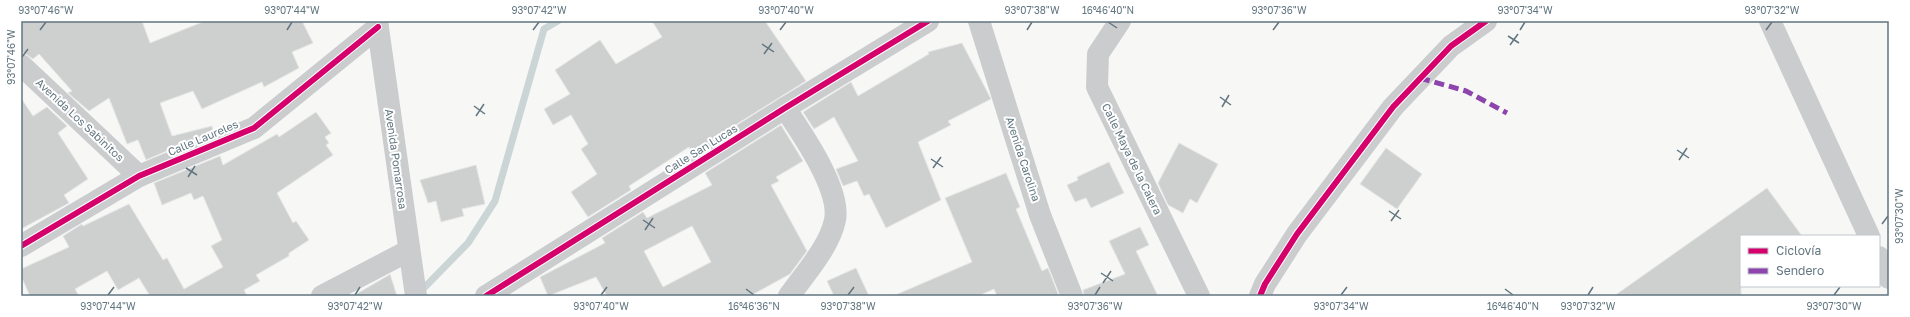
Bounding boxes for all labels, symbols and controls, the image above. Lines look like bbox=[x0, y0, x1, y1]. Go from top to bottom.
text: 93°07'46"W bbox=[18, 4, 74, 16]
text: 93°07'44"W bbox=[264, 4, 320, 16]
text: 93°07'42"W bbox=[511, 4, 567, 16]
text: 93°07'40"W bbox=[758, 4, 814, 16]
text: 93°07'38"W bbox=[1004, 4, 1060, 16]
text: 16°46'40"N bbox=[1082, 4, 1134, 16]
text: 93°07'36"W bbox=[1251, 4, 1307, 16]
text: 93°07'34"W bbox=[1497, 4, 1553, 16]
text: 93°07'32"W bbox=[1745, 4, 1800, 16]
text: 93°07'46"W bbox=[5, 29, 17, 85]
street label: Avenida Los Sabinitos bbox=[34, 76, 127, 164]
street label: Calle Maya de la Calera bbox=[1100, 101, 1165, 217]
street label: Avenida Pomarrosa bbox=[383, 108, 410, 210]
street label: Avenida Carolina bbox=[1004, 115, 1043, 203]
street label: Calle Laureles bbox=[166, 117, 240, 158]
street label: Calle San Lucas bbox=[662, 121, 740, 176]
text: 93°07'30"W bbox=[1893, 188, 1905, 244]
legend bbox=[1740, 235, 1880, 287]
text: Ciclovía bbox=[1776, 243, 1821, 258]
text: Sendero bbox=[1776, 263, 1824, 278]
text: 93°07'44"W bbox=[80, 300, 136, 312]
text: 93°07'42"W bbox=[327, 300, 383, 312]
text: 93°07'40"W bbox=[573, 300, 629, 312]
text: 16°46'36"N bbox=[728, 300, 780, 312]
text: 93°07'38"W bbox=[820, 300, 876, 312]
text: 93°07'36"W bbox=[1067, 300, 1123, 312]
text: 93°07'34"W bbox=[1313, 300, 1369, 312]
text: 16°46'40"N bbox=[1487, 300, 1539, 312]
text: 93°07'32"W bbox=[1561, 300, 1616, 312]
text: 93°07'30"W bbox=[1806, 300, 1862, 312]

